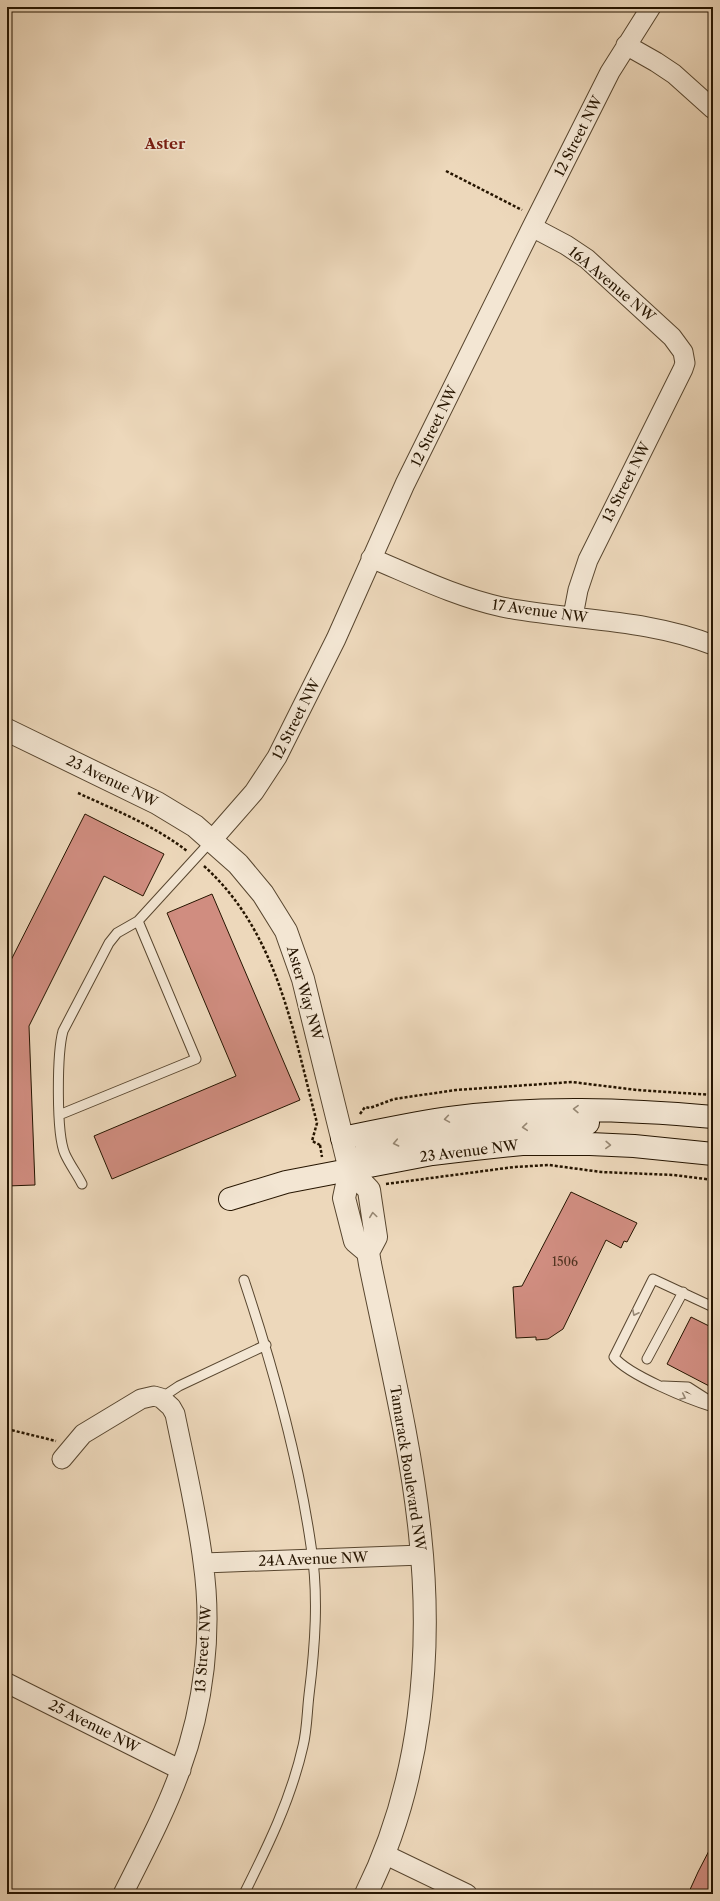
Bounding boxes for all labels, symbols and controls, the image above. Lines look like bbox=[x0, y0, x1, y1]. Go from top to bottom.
street label: 12 Street NW bbox=[550, 92, 606, 179]
district label: Aster bbox=[144, 134, 186, 153]
street label: 16A Avenue NW bbox=[565, 243, 659, 326]
street label: 12 Street NW bbox=[407, 382, 462, 469]
street label: 13 Street NW bbox=[598, 438, 654, 525]
street label: 17 Avenue NW bbox=[491, 595, 590, 627]
street label: 12 Street NW bbox=[268, 675, 324, 762]
street label: 23 Avenue NW bbox=[63, 751, 161, 811]
street label: Aster Way NW bbox=[283, 943, 327, 1043]
one-way arrow bbox=[573, 1105, 579, 1113]
one-way arrow bbox=[444, 1114, 450, 1123]
one-way arrow bbox=[522, 1123, 528, 1132]
street label: 23 Avenue NW bbox=[419, 1136, 520, 1166]
one-way arrow bbox=[393, 1139, 400, 1147]
one-way arrow bbox=[605, 1140, 611, 1149]
one-way arrow bbox=[369, 1212, 378, 1218]
house number: 1506 bbox=[552, 1254, 578, 1269]
one-way arrow bbox=[632, 1309, 640, 1316]
street label: Tamarack Boulevard NW bbox=[386, 1384, 430, 1553]
one-way arrow bbox=[679, 1392, 687, 1400]
street label: 24A Avenue NW bbox=[258, 1548, 369, 1570]
street label: 13 Street NW bbox=[191, 1604, 215, 1693]
street label: 25 Avenue NW bbox=[46, 1695, 143, 1757]

